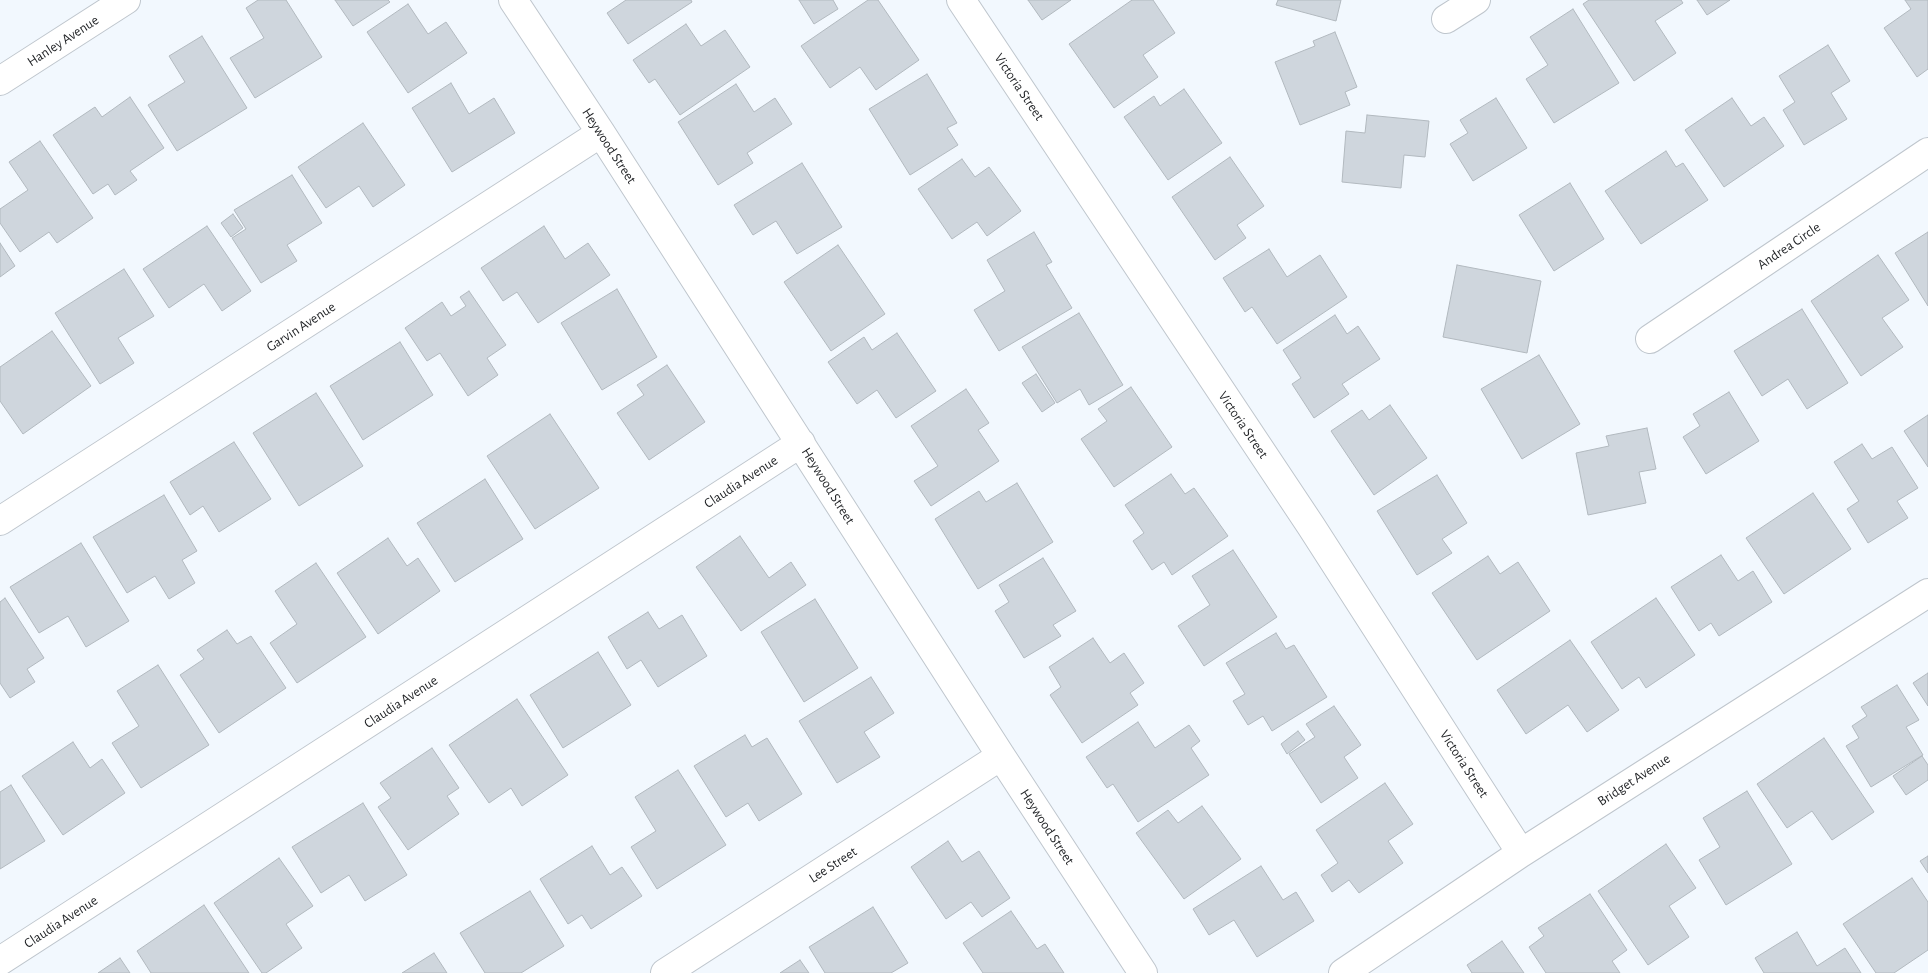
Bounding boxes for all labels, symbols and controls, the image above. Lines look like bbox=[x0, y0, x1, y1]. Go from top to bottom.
street label: Hanley Avenue bbox=[24, 12, 102, 70]
street label: Victoria Street bbox=[990, 50, 1048, 124]
street label: Heywood Street bbox=[578, 105, 640, 187]
street label: Andrea Circle bbox=[1754, 219, 1824, 273]
street label: Garvin Avenue bbox=[263, 298, 339, 356]
street label: Victoria Street bbox=[1214, 388, 1272, 462]
street label: Heywood Street bbox=[798, 445, 858, 527]
street label: Claudia Avenue bbox=[701, 452, 781, 512]
street label: Claudia Avenue bbox=[361, 672, 441, 732]
street label: Victoria Street bbox=[1436, 727, 1492, 801]
street label: Bridget Avenue bbox=[1594, 750, 1674, 810]
street label: Heywood Street bbox=[1016, 786, 1078, 868]
street label: Lee Street bbox=[806, 843, 860, 887]
street label: Claudia Avenue bbox=[21, 892, 101, 952]

